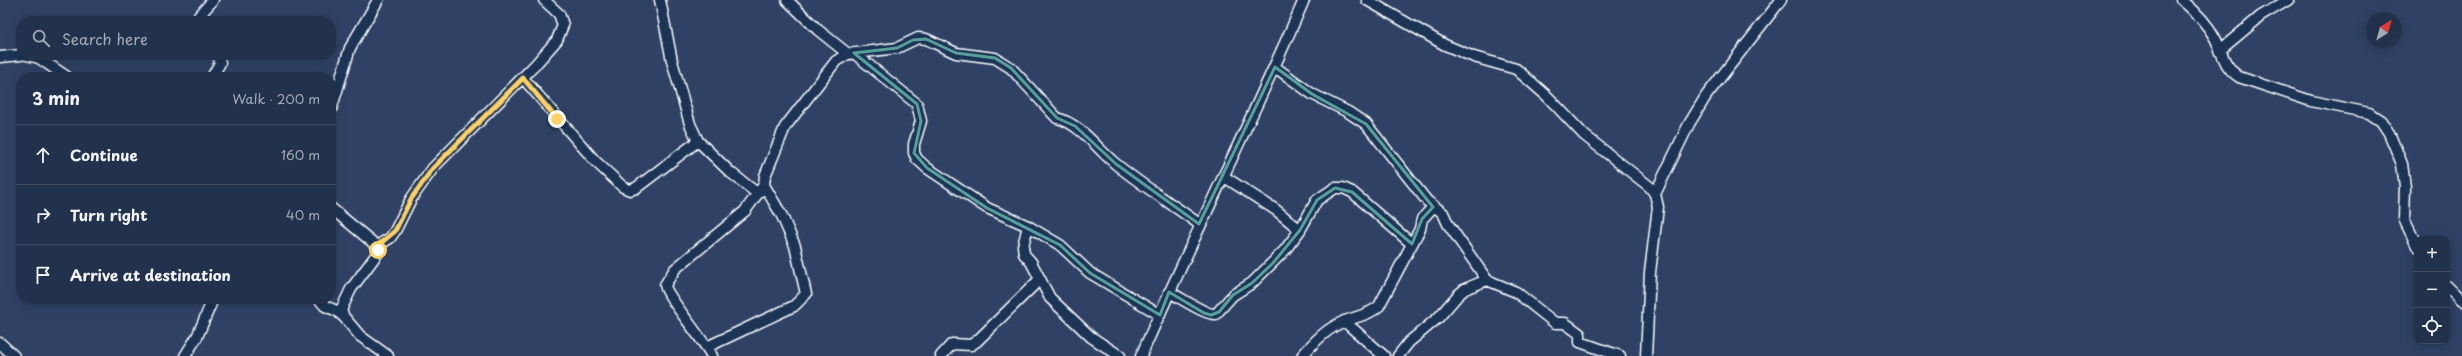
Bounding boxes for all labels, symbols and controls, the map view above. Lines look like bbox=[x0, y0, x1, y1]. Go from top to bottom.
north arrow bbox=[2366, 12, 2402, 48]
search box bbox=[16, 16, 336, 60]
icon: search bbox=[30, 27, 52, 49]
text: Search here bbox=[62, 27, 148, 50]
text: 3 min bbox=[32, 85, 80, 111]
text: Walk · 200 m bbox=[232, 89, 320, 108]
route end bbox=[548, 110, 566, 128]
text: Continue bbox=[70, 143, 138, 166]
icon: ahead bbox=[32, 144, 54, 166]
text: 160 m bbox=[281, 145, 320, 164]
text: Turn right bbox=[70, 203, 147, 226]
icon: right bbox=[32, 204, 54, 226]
text: 40 m bbox=[286, 205, 320, 224]
map controls bbox=[2414, 236, 2450, 344]
button: + bbox=[2414, 236, 2450, 272]
route start bbox=[369, 241, 387, 259]
text: Arrive at destination bbox=[70, 263, 231, 286]
icon: arrive bbox=[32, 264, 54, 286]
button: − bbox=[2414, 272, 2450, 308]
button: locate bbox=[2414, 308, 2450, 344]

